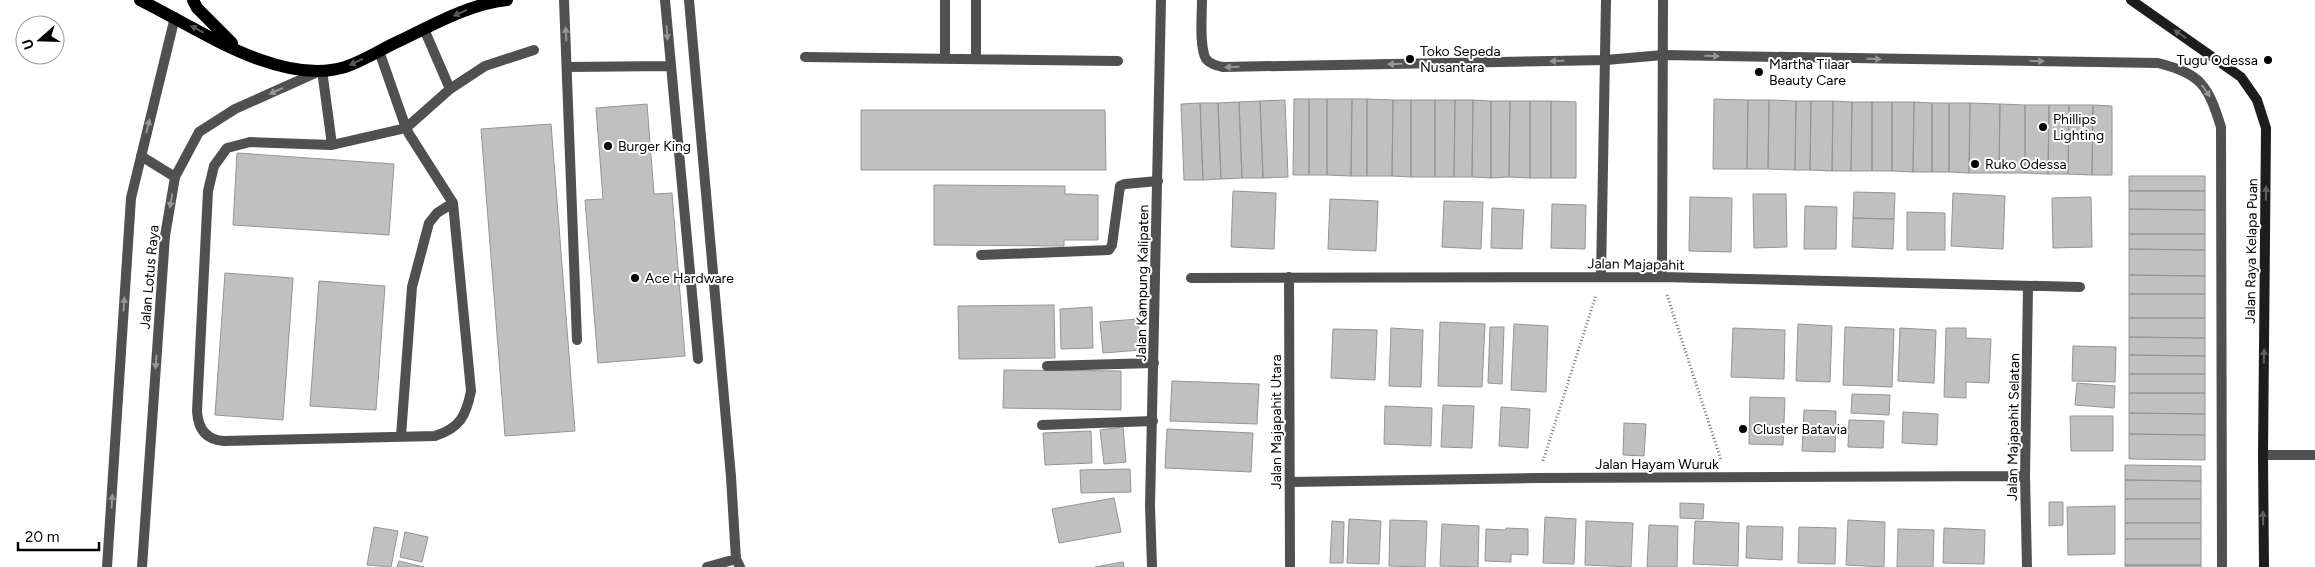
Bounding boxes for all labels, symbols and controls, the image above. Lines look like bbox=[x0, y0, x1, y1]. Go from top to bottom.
one-way arrow bbox=[453, 9, 467, 17]
north arrow bbox=[15, 15, 65, 65]
one-way arrow bbox=[190, 24, 203, 33]
one-way arrow bbox=[561, 25, 569, 41]
one-way arrow bbox=[663, 25, 671, 41]
one-way arrow bbox=[2173, 29, 2187, 39]
text: U bbox=[19, 37, 38, 52]
place label: Toko Sepeda Nusantara bbox=[1420, 43, 1501, 76]
one-way arrow bbox=[1704, 52, 1720, 60]
place label: Tugu Odessa bbox=[2177, 52, 2258, 69]
marker: Toko Sepeda Nusantara bbox=[1404, 53, 1416, 65]
marker: Tugu Odessa bbox=[2262, 54, 2274, 66]
one-way arrow bbox=[1866, 55, 1882, 63]
place label: Martha Tilaar Beauty Care bbox=[1769, 56, 1850, 89]
one-way arrow bbox=[1549, 57, 1565, 65]
one-way arrow bbox=[2029, 57, 2045, 65]
one-way arrow bbox=[349, 58, 363, 66]
one-way arrow bbox=[1387, 60, 1403, 68]
one-way arrow bbox=[1224, 63, 1240, 71]
marker: Martha Tilaar Beauty Care bbox=[1753, 66, 1765, 78]
one-way arrow bbox=[2201, 84, 2212, 97]
one-way arrow bbox=[269, 87, 283, 95]
place label: Phillips Lighting bbox=[2053, 111, 2104, 144]
one-way arrow bbox=[144, 119, 152, 134]
marker: Phillips Lighting bbox=[2037, 121, 2049, 133]
place label: Burger King bbox=[618, 138, 691, 155]
marker: Burger King bbox=[602, 140, 614, 152]
place label: Ruko Odessa bbox=[1985, 156, 2067, 173]
marker: Ruko Odessa bbox=[1969, 158, 1981, 170]
street label: Jalan Raya Kelapa Puan bbox=[2242, 178, 2261, 324]
one-way arrow bbox=[2262, 185, 2270, 201]
one-way arrow bbox=[167, 193, 175, 209]
street label: Jalan Kampung Kalipaten bbox=[1133, 204, 1152, 362]
street label: Jalan Lotus Raya bbox=[136, 224, 163, 330]
street label: Jalan Majapahit bbox=[1587, 255, 1685, 274]
place label: Ace Hardware bbox=[645, 270, 734, 287]
marker: Ace Hardware bbox=[629, 272, 641, 284]
one-way arrow bbox=[121, 296, 129, 312]
one-way arrow bbox=[2260, 348, 2268, 364]
street label: Jalan Majapahit Selatan bbox=[2004, 353, 2023, 501]
street label: Jalan Majapahit Utara bbox=[1268, 354, 1285, 490]
one-way arrow bbox=[152, 355, 160, 371]
place label: Cluster Batavia bbox=[1753, 421, 1847, 438]
marker: Cluster Batavia bbox=[1737, 423, 1749, 435]
street label: Jalan Hayam Wuruk bbox=[1595, 456, 1719, 473]
one-way arrow bbox=[108, 493, 116, 509]
one-way arrow bbox=[2259, 510, 2267, 526]
scale bar bbox=[18, 520, 99, 552]
text: 20 m bbox=[25, 528, 59, 546]

